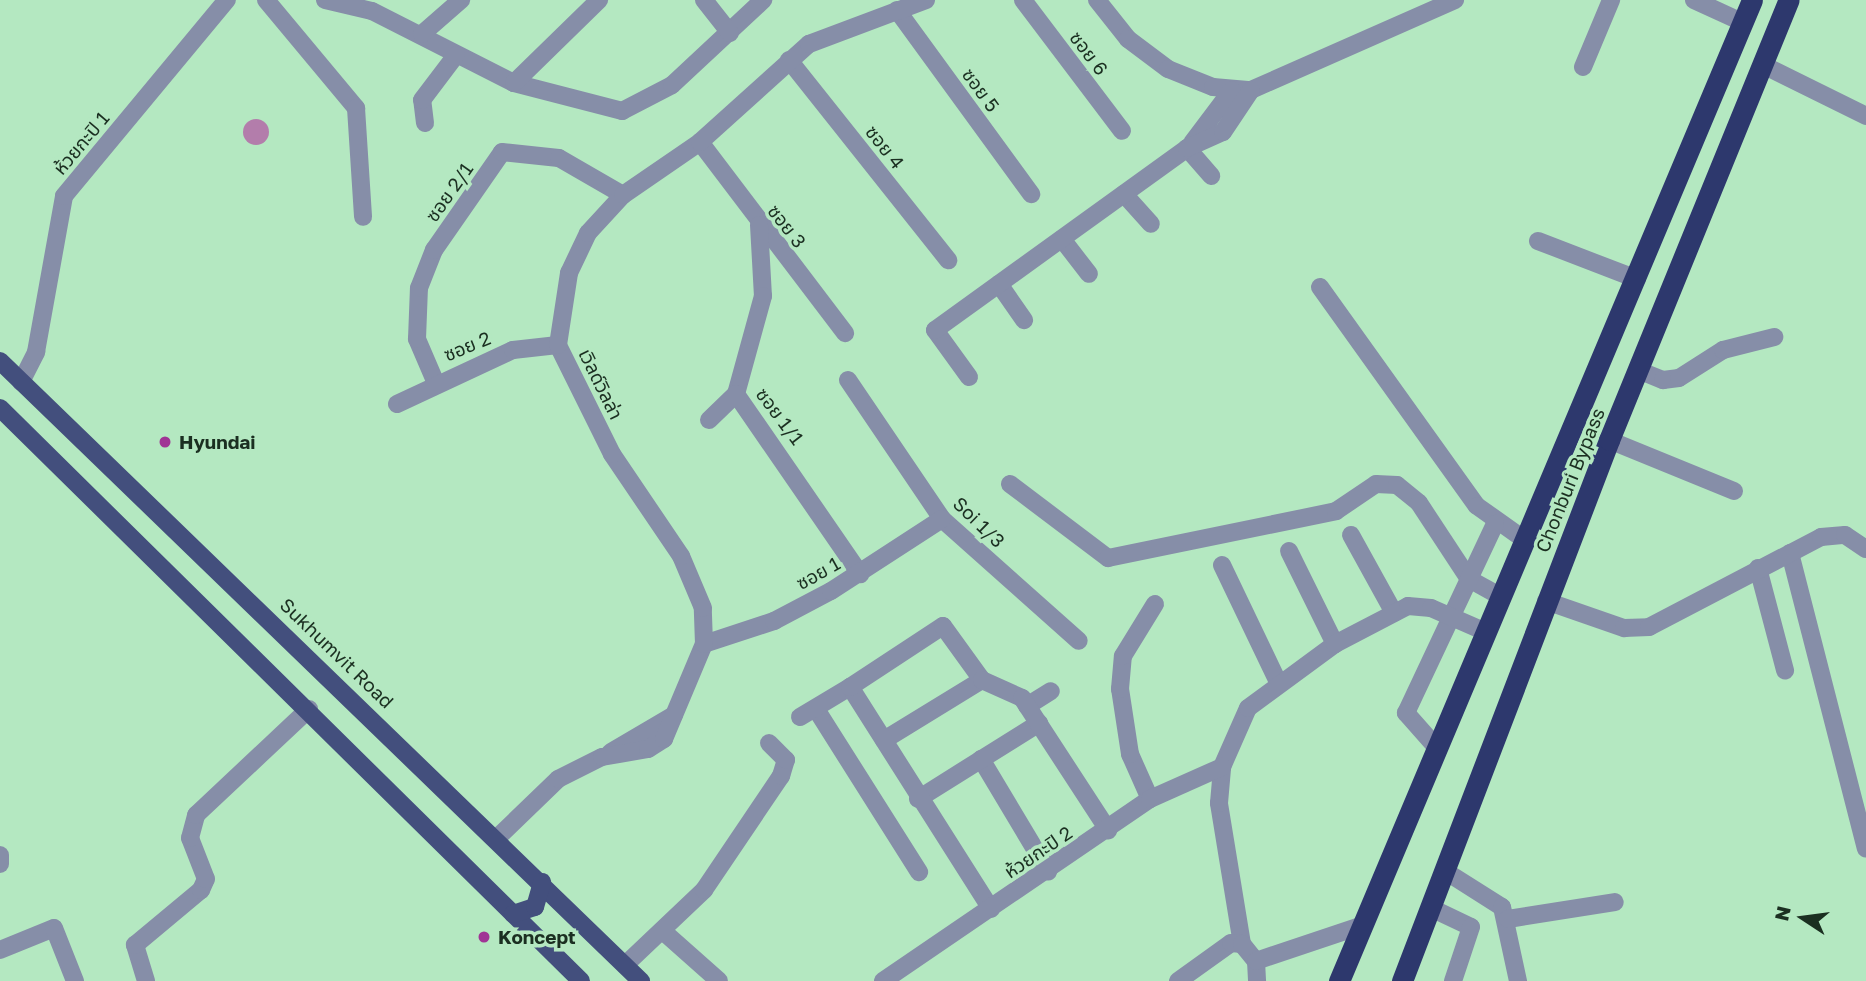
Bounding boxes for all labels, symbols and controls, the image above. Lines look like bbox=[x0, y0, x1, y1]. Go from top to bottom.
street label: ซอย 6 bbox=[1065, 27, 1113, 79]
street label: ซอย 5 bbox=[958, 64, 1004, 116]
street label: ห้วยกะปิ 1 bbox=[48, 107, 114, 179]
street label: ซอย 4 bbox=[861, 121, 909, 173]
street label: ซอย 2/1 bbox=[420, 158, 478, 226]
street label: ซอย 3 bbox=[763, 200, 811, 252]
street label: ซอย 2 bbox=[440, 326, 494, 366]
street label: เวิลด์วิลล่า bbox=[574, 345, 628, 423]
street label: ซอย 1/1 bbox=[751, 383, 809, 449]
street label: Chonburi Bypass bbox=[1531, 404, 1609, 556]
place label: Hyundai bbox=[179, 431, 256, 453]
marker: Hyundai bbox=[157, 434, 173, 450]
street label: Soi 1/3 bbox=[948, 492, 1010, 552]
street label: ซอย 1 bbox=[792, 552, 844, 594]
street label: Sukhumvit Road bbox=[276, 593, 398, 713]
street label: ห้วยกะปิ 2 bbox=[1000, 821, 1076, 883]
north arrow bbox=[1768, 883, 1838, 953]
text: N bbox=[1769, 904, 1795, 923]
place label: Koncept bbox=[498, 926, 576, 948]
marker: Koncept bbox=[476, 929, 492, 945]

